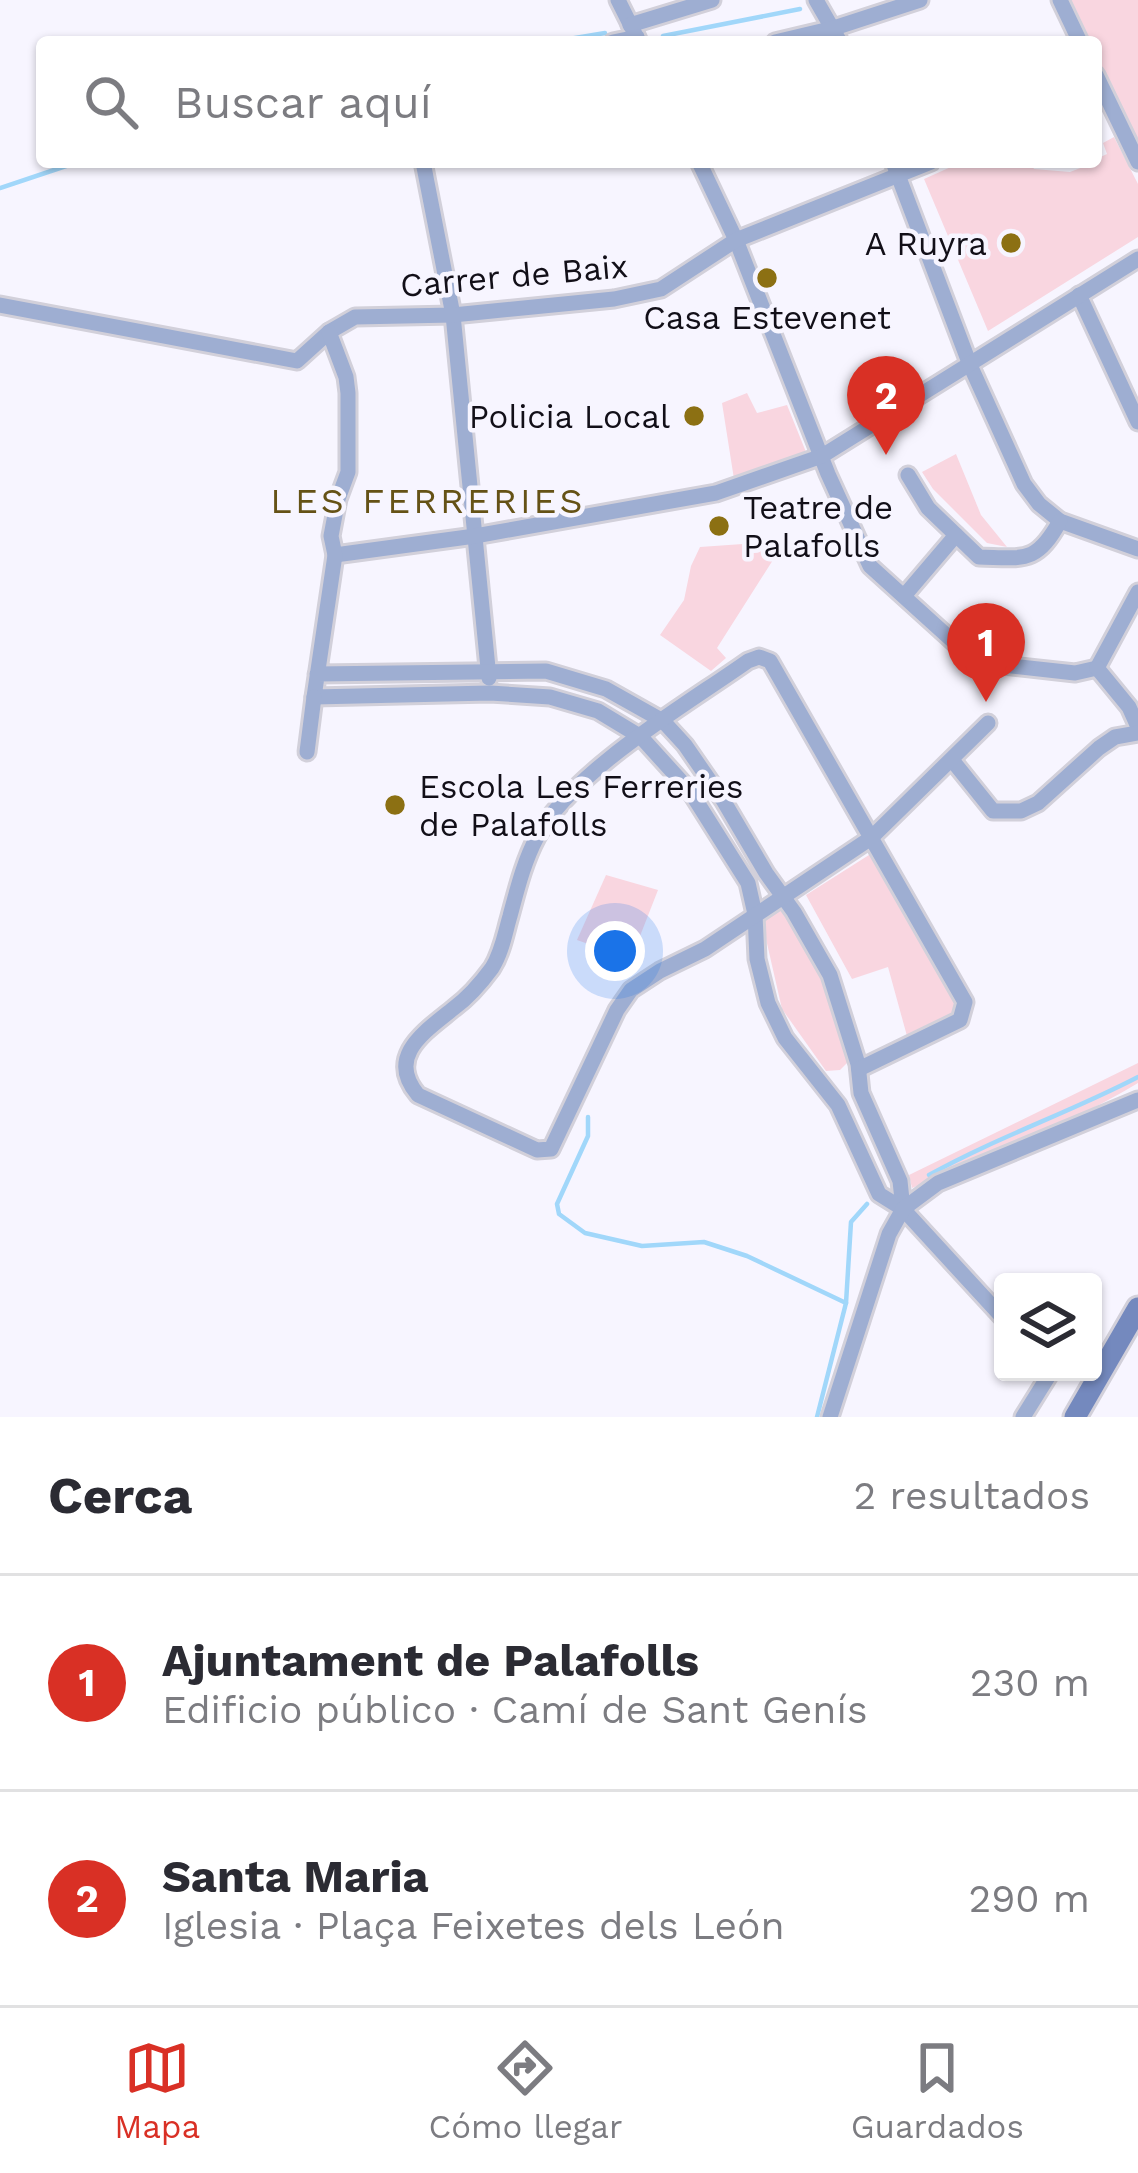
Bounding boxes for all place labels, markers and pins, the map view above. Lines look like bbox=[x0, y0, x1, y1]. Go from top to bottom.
place label: A Ruyra bbox=[865, 224, 987, 263]
marker: A Ruyra bbox=[998, 230, 1024, 256]
marker: Casa Estevenet bbox=[754, 265, 780, 291]
place label: Casa Estevenet bbox=[643, 298, 891, 337]
pin: 2 bbox=[847, 356, 925, 455]
place label: Policia Local bbox=[469, 397, 670, 436]
marker: Policia Local bbox=[681, 403, 707, 429]
place label: Teatre de Palafolls bbox=[743, 488, 893, 565]
marker: Teatre de Palafolls bbox=[706, 513, 732, 539]
pin: 1 bbox=[947, 603, 1025, 702]
place label: Escola Les Ferreries de Palafolls bbox=[419, 767, 743, 844]
marker: Escola Les Ferreries de Palafolls bbox=[382, 792, 408, 818]

